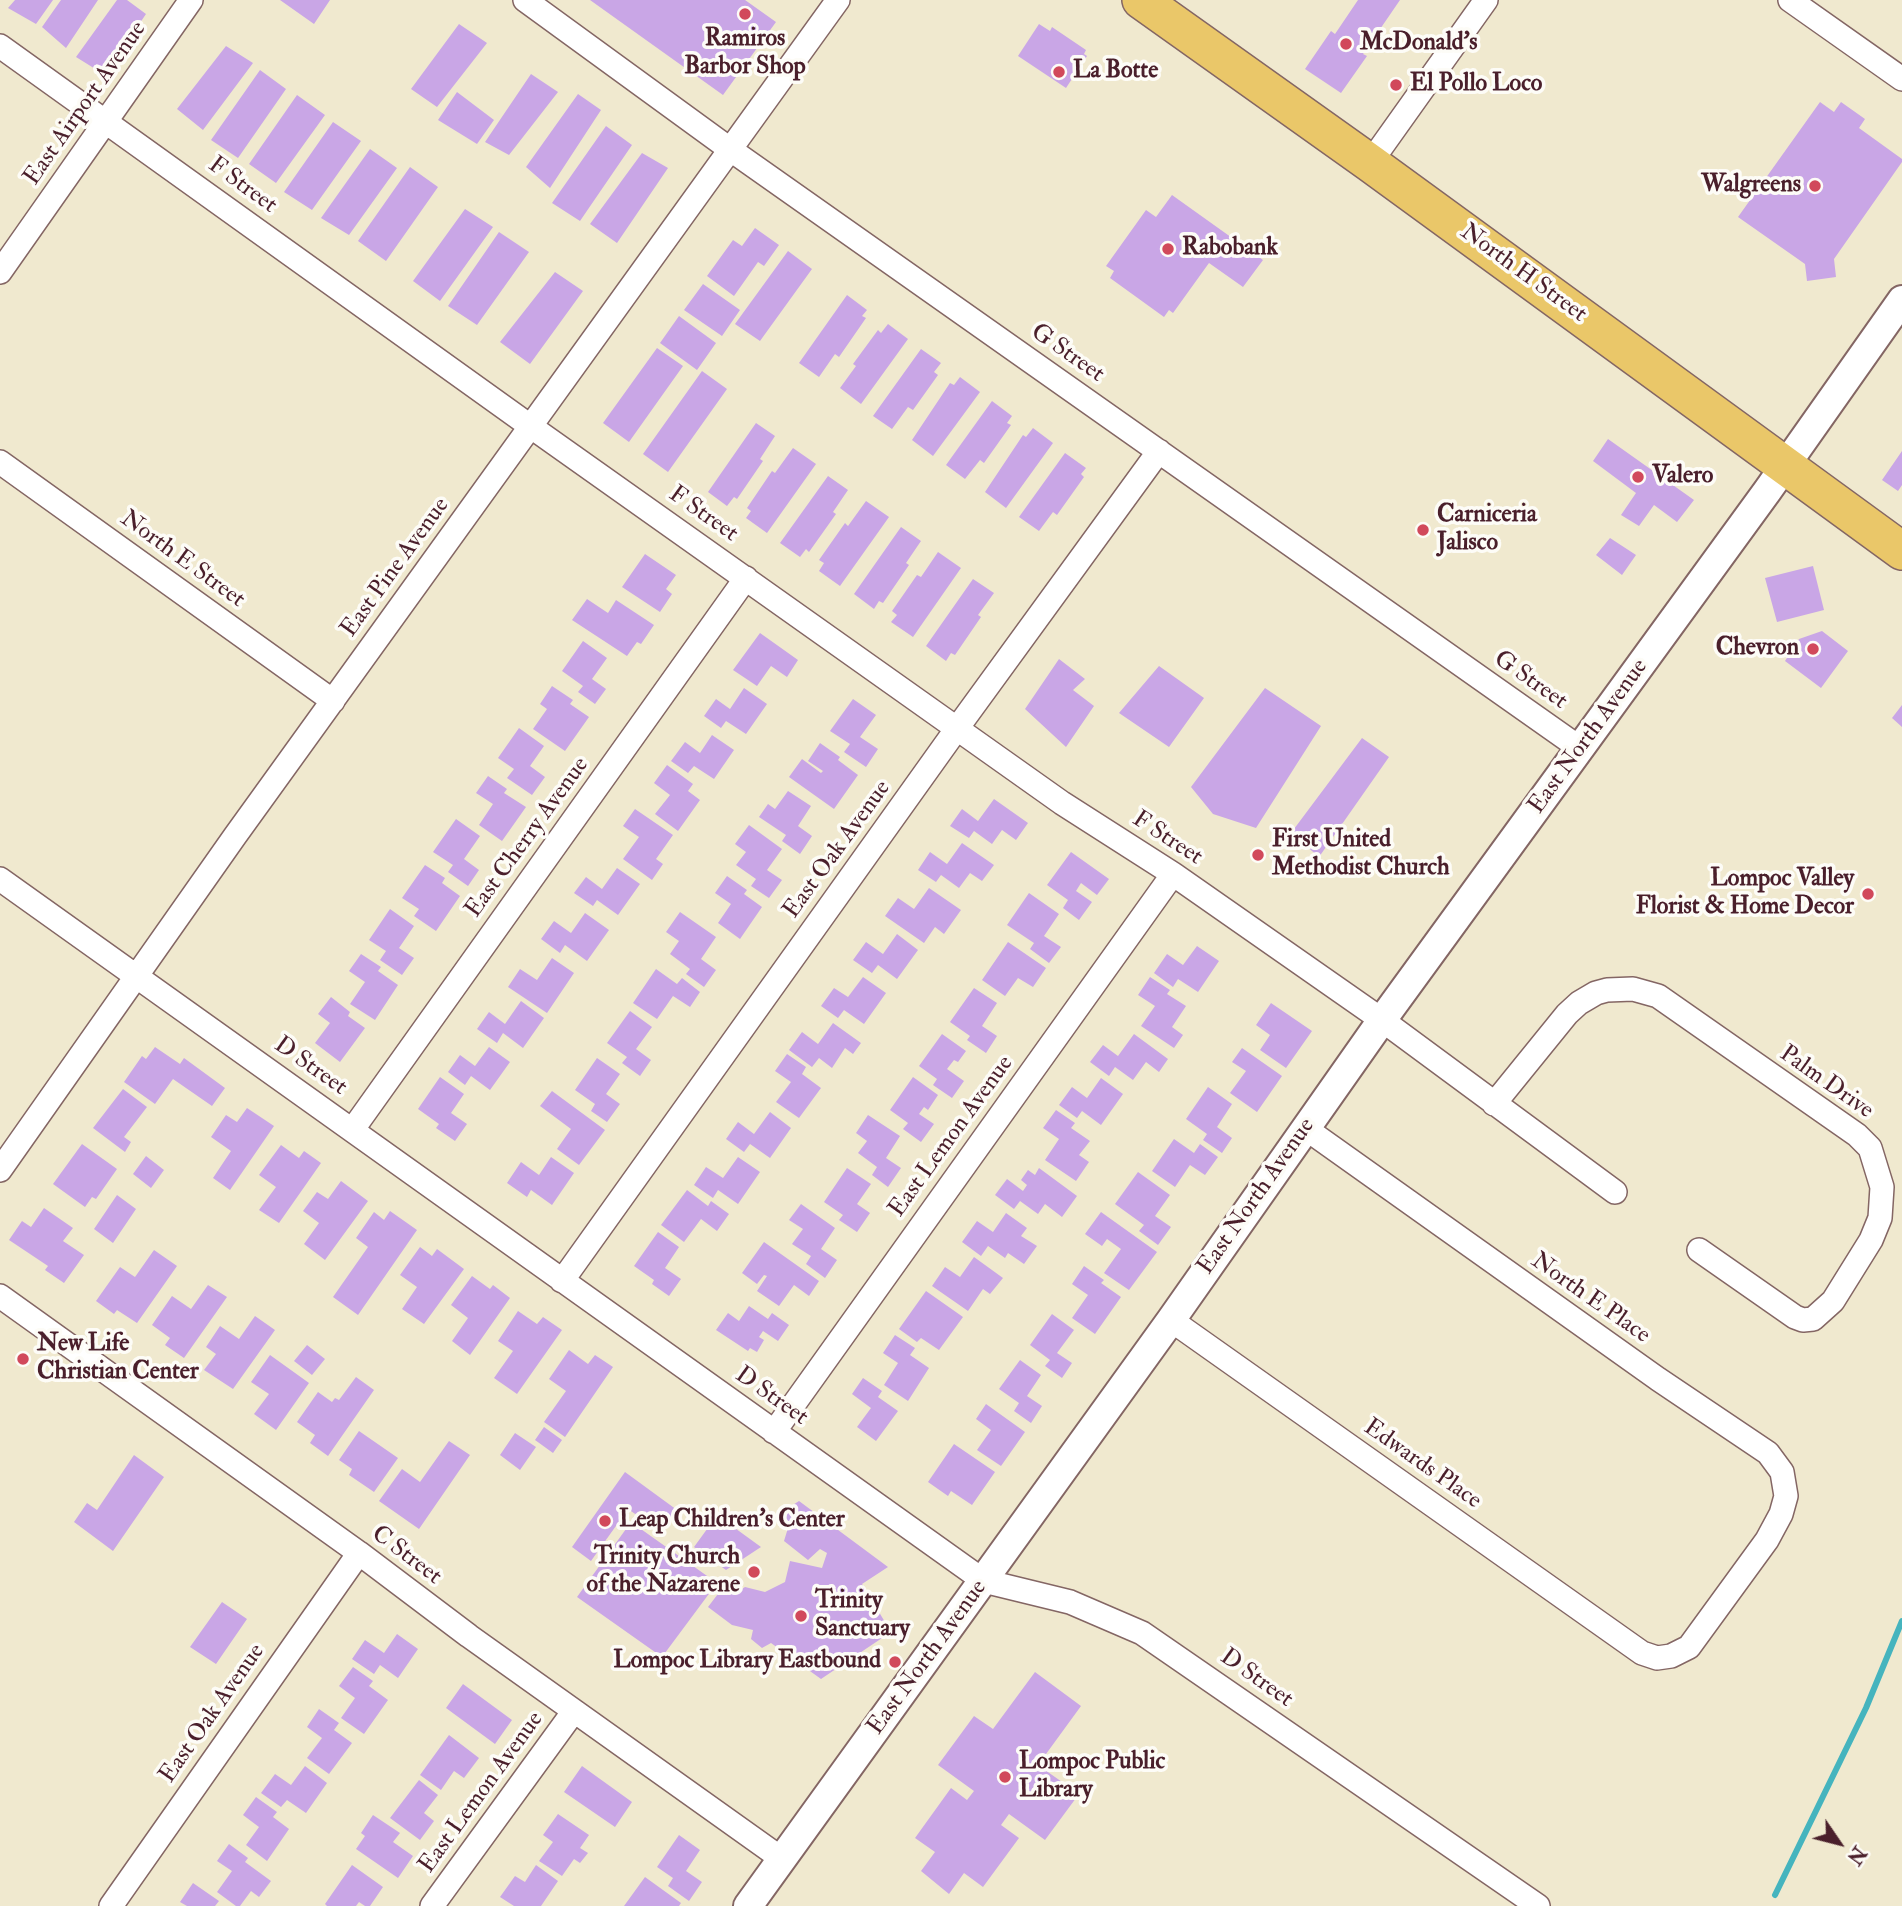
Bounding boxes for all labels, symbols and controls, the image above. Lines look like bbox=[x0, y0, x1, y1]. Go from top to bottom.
marker: Ramiros Barbor Shop bbox=[737, 6, 753, 22]
street label: East Airport Avenue bbox=[19, 16, 153, 192]
place label: Ramiros Barbor Shop bbox=[684, 26, 806, 82]
place label: McDonald's bbox=[1360, 30, 1478, 58]
marker: McDonald's bbox=[1338, 36, 1354, 52]
place label: La Botte bbox=[1073, 58, 1158, 86]
marker: La Botte bbox=[1051, 64, 1067, 80]
place label: El Pollo Loco bbox=[1410, 71, 1542, 99]
marker: El Pollo Loco bbox=[1388, 77, 1404, 93]
street label: F Street bbox=[202, 151, 282, 221]
place label: Walgreens bbox=[1701, 172, 1801, 200]
marker: Walgreens bbox=[1807, 178, 1823, 194]
street label: North H Street bbox=[1454, 218, 1592, 330]
place label: Rabobank bbox=[1182, 235, 1278, 263]
marker: Rabobank bbox=[1160, 241, 1176, 257]
street label: G Street bbox=[1025, 318, 1109, 390]
place label: Valero bbox=[1652, 463, 1713, 491]
marker: Valero bbox=[1630, 469, 1646, 485]
street label: F Street bbox=[663, 481, 743, 549]
street label: East Pine Avenue bbox=[336, 493, 456, 643]
place label: Carniceria Jalisco bbox=[1437, 502, 1537, 558]
street label: North E Street bbox=[114, 505, 250, 615]
marker: Carniceria Jalisco bbox=[1415, 522, 1431, 538]
place label: Chevron bbox=[1716, 635, 1799, 663]
marker: Chevron bbox=[1805, 641, 1821, 657]
street label: G Street bbox=[1488, 645, 1572, 717]
street label: East North Avenue bbox=[1523, 654, 1655, 820]
street label: East Cherry Avenue bbox=[460, 752, 596, 924]
street label: East Oak Avenue bbox=[778, 775, 898, 925]
street label: F Street bbox=[1126, 806, 1208, 872]
place label: First United Methodist Church bbox=[1272, 827, 1450, 883]
marker: First United Methodist Church bbox=[1250, 847, 1266, 863]
place label: Lompoc Valley Florist & Home Decor bbox=[1636, 866, 1854, 922]
marker: Lompoc Valley Florist & Home Decor bbox=[1860, 886, 1876, 902]
street label: D Street bbox=[268, 1032, 352, 1102]
street label: Palm Drive bbox=[1773, 1040, 1879, 1126]
street label: East Lemon Avenue bbox=[884, 1051, 1020, 1223]
street label: East North Avenue bbox=[1192, 1113, 1322, 1281]
street label: North E Place bbox=[1525, 1247, 1655, 1351]
place label: New Life Christian Center bbox=[37, 1331, 199, 1387]
marker: New Life Christian Center bbox=[15, 1351, 31, 1367]
street label: D Street bbox=[729, 1362, 813, 1432]
street label: Edwards Place bbox=[1358, 1414, 1486, 1516]
place label: Leap Children's Center bbox=[619, 1507, 845, 1535]
marker: Leap Children's Center bbox=[597, 1513, 613, 1529]
street label: C Street bbox=[365, 1520, 447, 1592]
place label: Trinity Church of the Nazarene bbox=[587, 1544, 740, 1600]
marker: Trinity Church of the Nazarene bbox=[746, 1564, 762, 1580]
street label: East North Avenue bbox=[862, 1575, 994, 1741]
place label: Trinity Sanctuary bbox=[815, 1588, 910, 1644]
marker: Trinity Sanctuary bbox=[793, 1608, 809, 1624]
street label: East Oak Avenue bbox=[154, 1639, 272, 1789]
street label: D Street bbox=[1214, 1644, 1298, 1714]
place label: Lompoc Library Eastbound bbox=[613, 1648, 881, 1676]
marker: Lompoc Library Eastbound bbox=[887, 1654, 903, 1670]
street label: East Lemon Avenue bbox=[414, 1707, 550, 1879]
place label: Lompoc Public Library bbox=[1019, 1749, 1165, 1805]
marker: Lompoc Public Library bbox=[997, 1769, 1013, 1785]
north arrow bbox=[1804, 1808, 1874, 1878]
text: N bbox=[1841, 1841, 1871, 1869]

